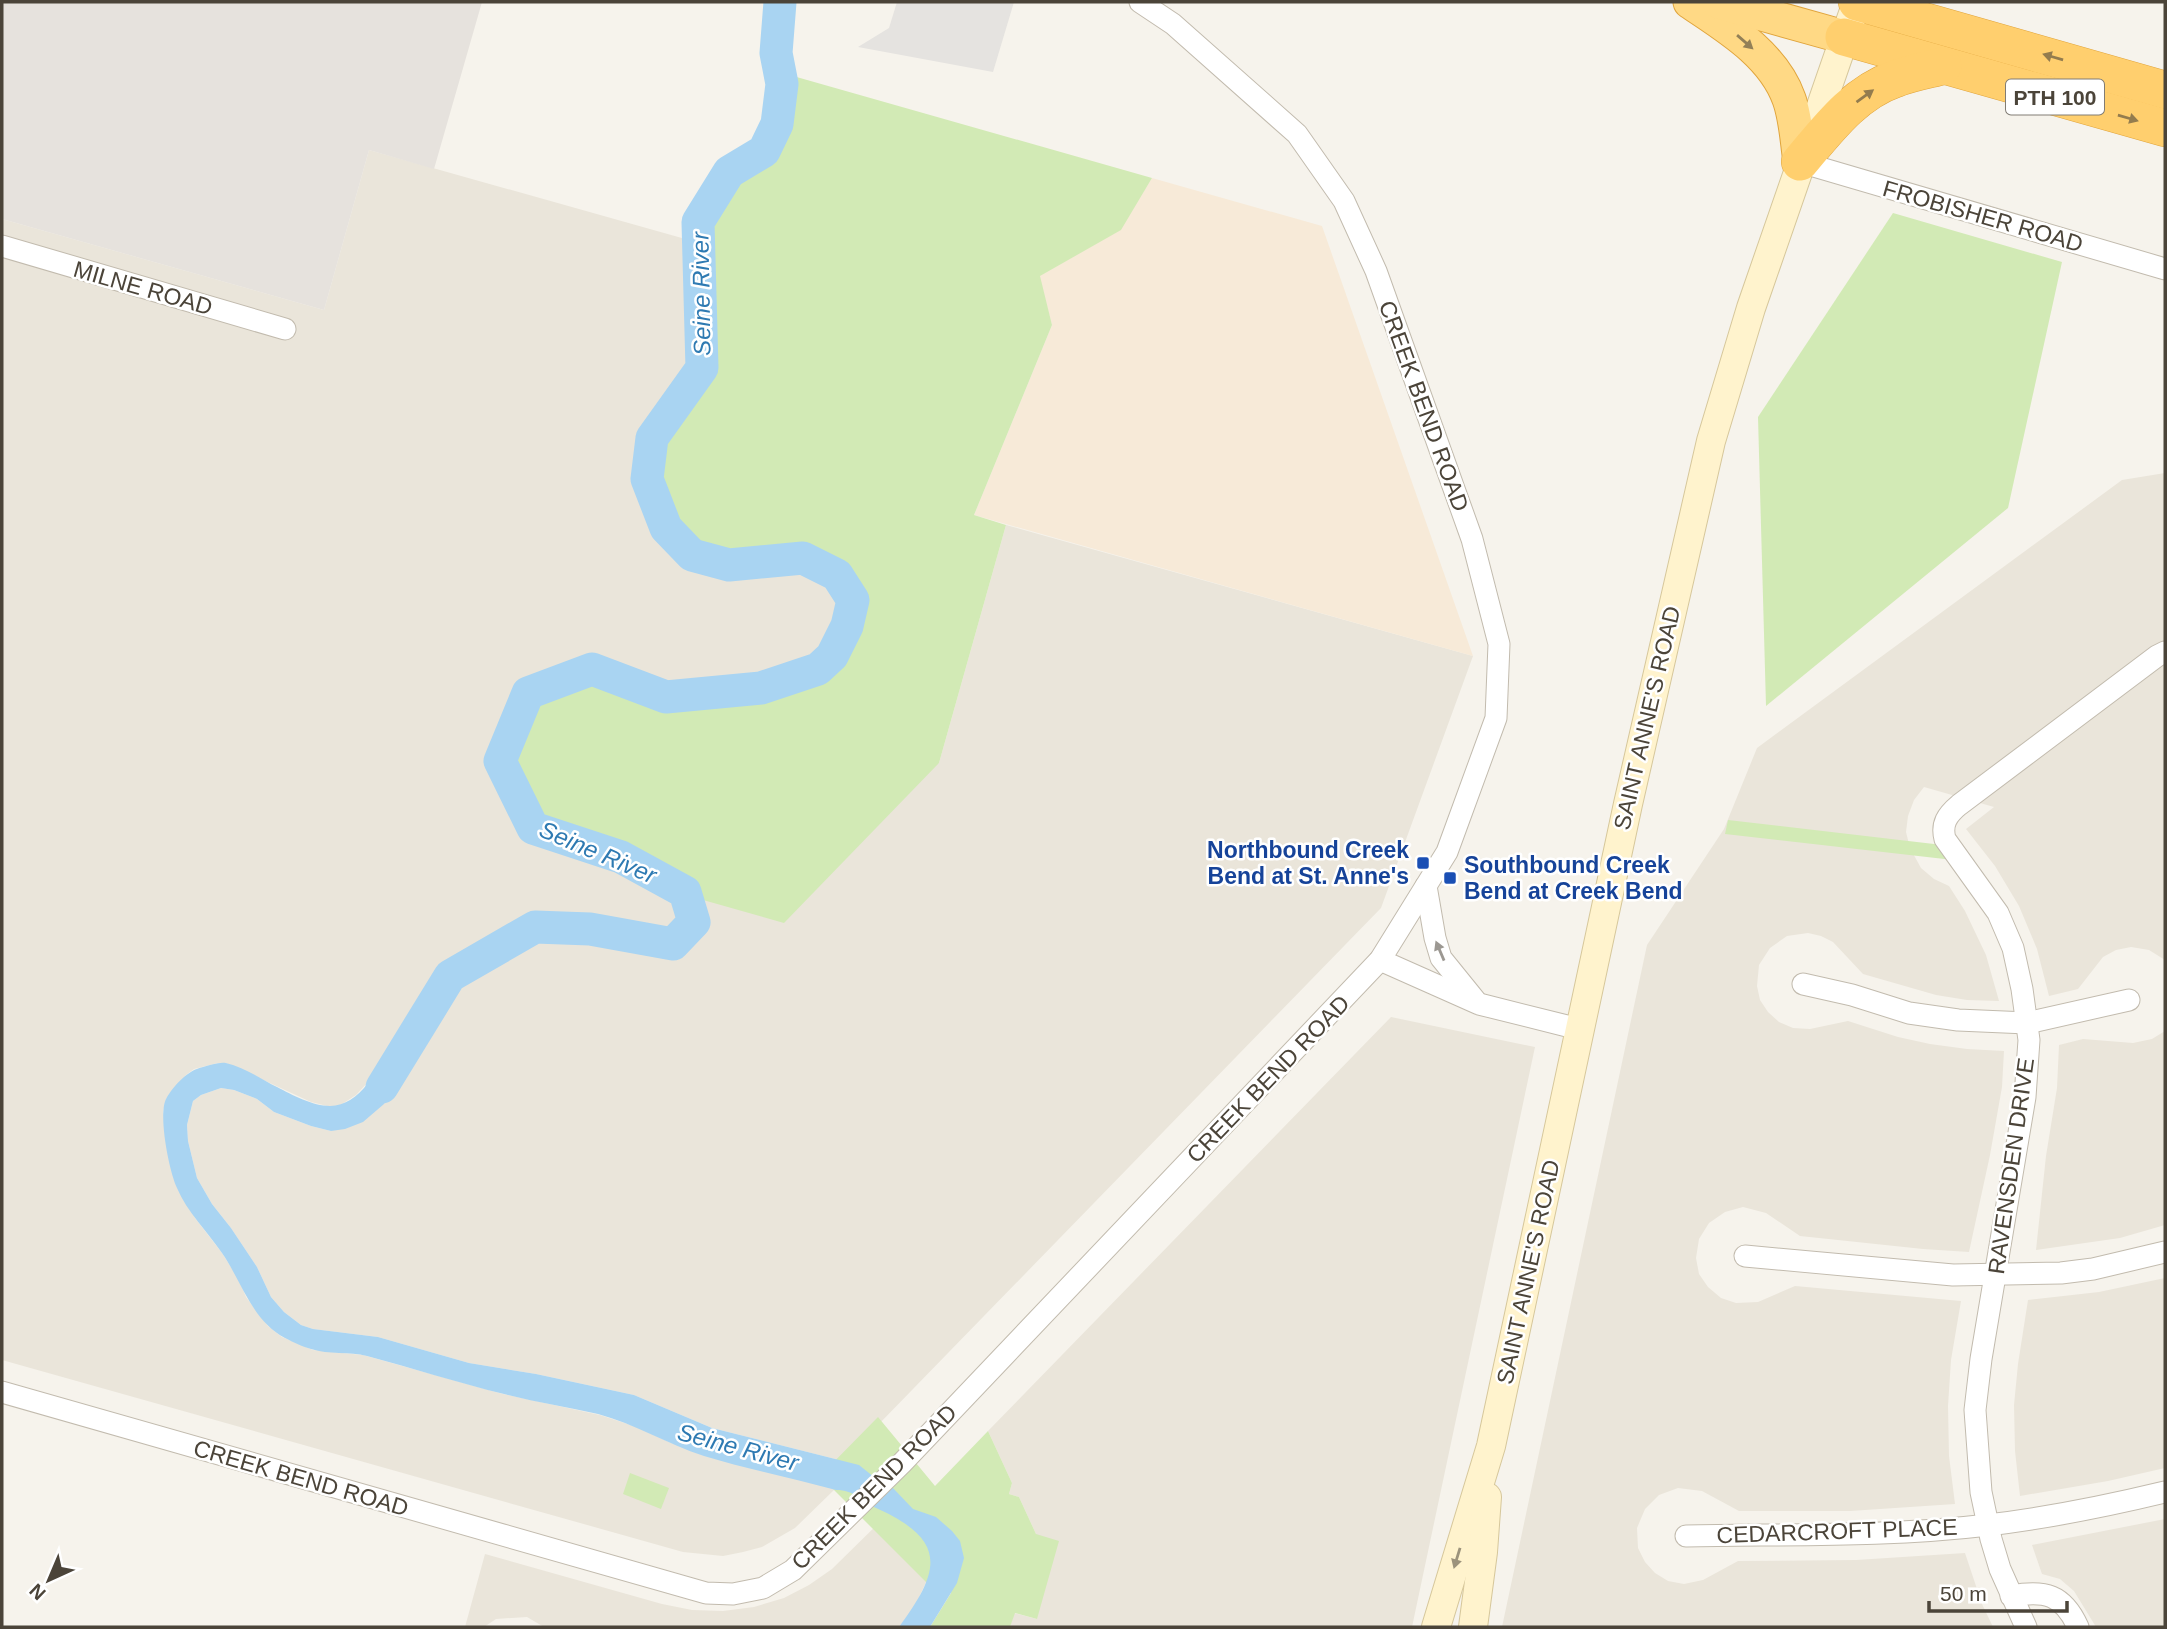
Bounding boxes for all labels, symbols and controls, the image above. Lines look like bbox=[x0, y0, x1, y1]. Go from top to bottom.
one-way arrow bbox=[1736, 34, 1754, 50]
one-way arrow bbox=[2042, 52, 2063, 62]
road number: PTH 100 bbox=[2006, 80, 2104, 114]
one-way arrow bbox=[1856, 89, 1874, 103]
one-way arrow bbox=[2118, 113, 2139, 123]
street label: FROBISHER ROAD bbox=[1880, 175, 2086, 257]
water label: Seine River bbox=[686, 231, 716, 356]
street label: MILNE ROAD bbox=[71, 256, 215, 320]
street label: CREEK BEND ROAD bbox=[1374, 297, 1474, 515]
street label: SAINT ANNE'S ROAD bbox=[1609, 604, 1685, 832]
water label: Seine River bbox=[536, 815, 661, 889]
place label: Northbound Creek Bend at St. Anne's bbox=[1207, 837, 1409, 889]
place label: Southbound Creek Bend at Creek Bend bbox=[1464, 852, 1683, 904]
marker: Northbound Creek Bend at St. Anne's bbox=[1415, 855, 1431, 871]
marker: Southbound Creek Bend at Creek Bend bbox=[1442, 870, 1458, 886]
one-way arrow bbox=[1434, 941, 1446, 961]
street label: CREEK BEND ROAD bbox=[1181, 990, 1355, 1168]
street label: RAVENSDEN DRIVE bbox=[1983, 1056, 2039, 1276]
street label: SAINT ANNE'S ROAD bbox=[1491, 1157, 1565, 1387]
street label: CREEK BEND ROAD bbox=[786, 1399, 962, 1575]
water label: Seine River bbox=[675, 1418, 802, 1476]
street label: CREEK BEND ROAD bbox=[191, 1435, 411, 1521]
street label: CEDARCROFT PLACE bbox=[1716, 1514, 1958, 1548]
north arrow bbox=[14, 1545, 84, 1615]
one-way arrow bbox=[1451, 1548, 1462, 1569]
scale bar bbox=[1929, 1570, 2067, 1614]
text: N bbox=[25, 1580, 50, 1604]
text: 50 m bbox=[1940, 1582, 1987, 1605]

